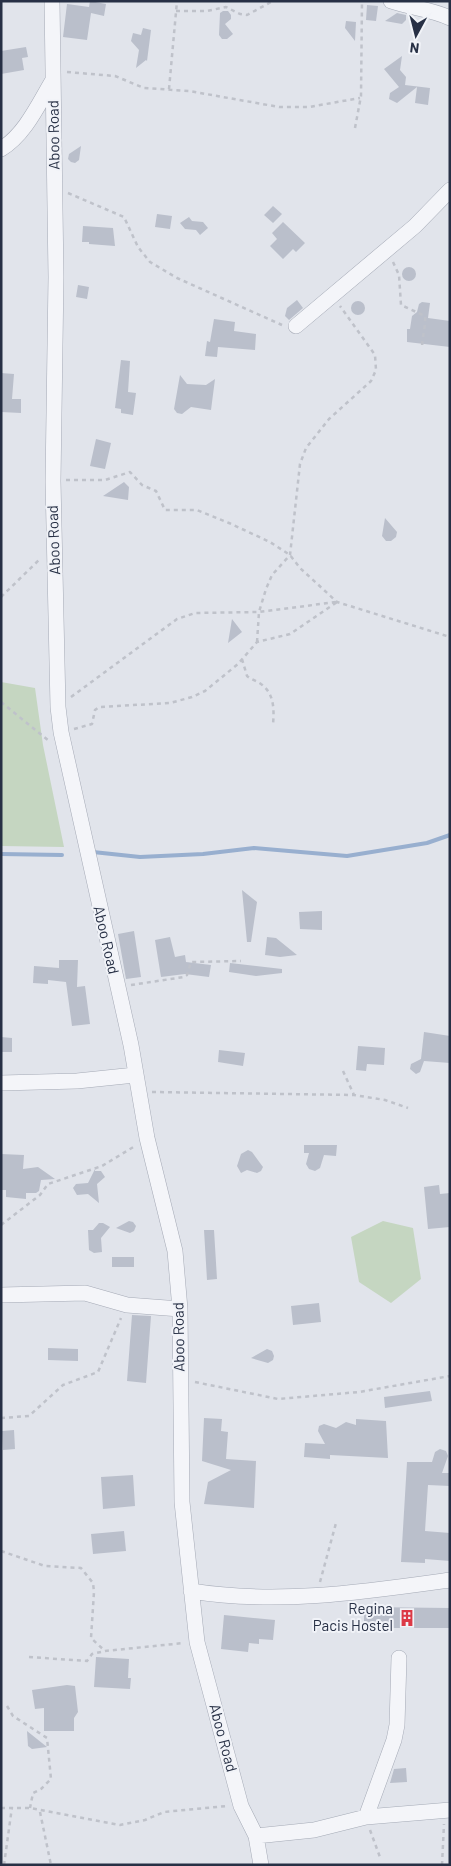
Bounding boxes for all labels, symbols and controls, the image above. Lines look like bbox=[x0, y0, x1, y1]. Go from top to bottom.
north arrow bbox=[391, 10, 441, 60]
text: N bbox=[409, 39, 420, 57]
street label: Aboo Road bbox=[43, 100, 63, 170]
street label: Aboo Road bbox=[43, 505, 63, 575]
street label: Aboo Road bbox=[90, 904, 124, 976]
street label: Aboo Road bbox=[168, 1302, 188, 1372]
place label: Regina Pacis Hostel bbox=[313, 1599, 393, 1634]
building icon: Regina Pacis Hostel bbox=[397, 1608, 417, 1628]
street label: Aboo Road bbox=[206, 1702, 242, 1774]

